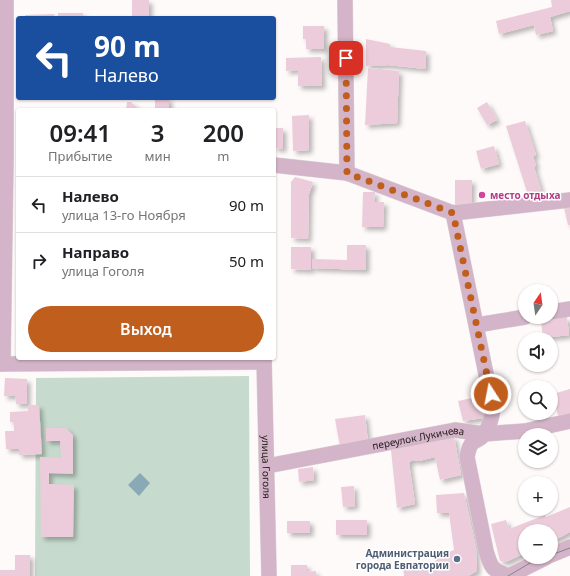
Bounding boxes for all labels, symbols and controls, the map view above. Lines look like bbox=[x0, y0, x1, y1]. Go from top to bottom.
text: 90 m bbox=[94, 27, 161, 65]
icon: left bbox=[28, 32, 80, 84]
pin bbox=[329, 41, 363, 75]
icon: arrive bbox=[335, 47, 357, 69]
text: Налево bbox=[94, 63, 159, 87]
text: 09:41 bbox=[50, 116, 111, 149]
text: 3 bbox=[151, 116, 164, 149]
text: 200 bbox=[203, 116, 244, 149]
text: Прибытие bbox=[48, 147, 113, 165]
text: мин bbox=[145, 147, 171, 165]
text: m bbox=[217, 147, 229, 165]
text: Налево bbox=[62, 186, 119, 206]
place label: место отдыха bbox=[490, 188, 560, 202]
marker: место отдыха bbox=[477, 190, 487, 200]
icon: left bbox=[28, 194, 50, 216]
text: 90 m bbox=[229, 195, 264, 215]
text: улица 13-го Ноября bbox=[62, 206, 186, 224]
text: Направо bbox=[62, 242, 129, 262]
icon: right bbox=[28, 250, 50, 272]
text: 50 m bbox=[229, 251, 264, 271]
text: улица Гоголя bbox=[62, 262, 144, 280]
north arrow bbox=[518, 284, 558, 324]
map controls bbox=[518, 284, 558, 564]
button: Выход bbox=[28, 306, 264, 352]
button: sound bbox=[518, 332, 558, 372]
position arrow bbox=[470, 373, 512, 415]
button: search bbox=[518, 380, 558, 420]
street label: переулок Лукичева bbox=[371, 423, 465, 453]
button: layers bbox=[518, 428, 558, 468]
street label: улица Гоголя bbox=[259, 435, 274, 499]
button: + bbox=[518, 476, 558, 516]
button: − bbox=[518, 524, 558, 564]
place label: Администрация города Евпатории bbox=[356, 546, 449, 572]
marker: Администрация города Евпатории bbox=[452, 554, 462, 564]

